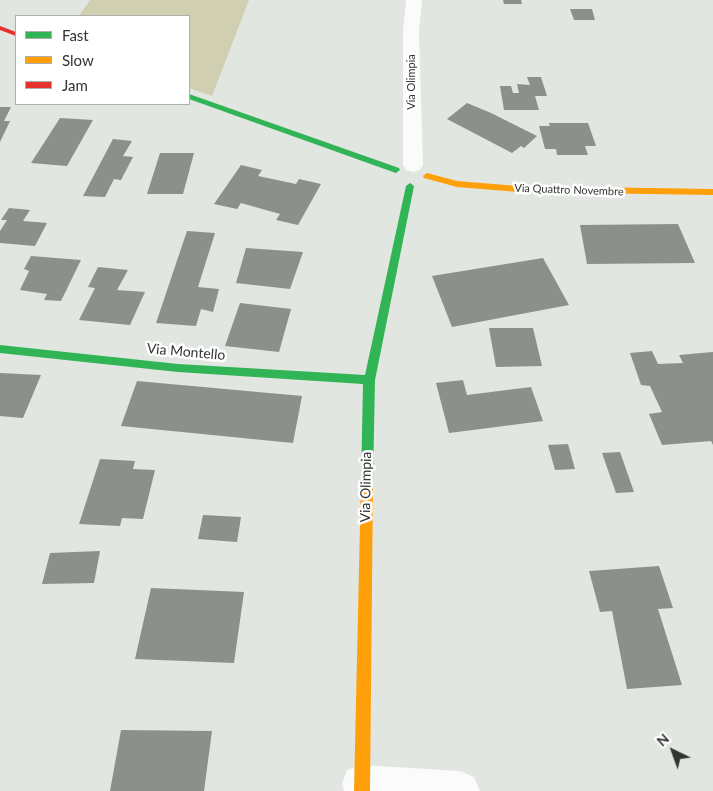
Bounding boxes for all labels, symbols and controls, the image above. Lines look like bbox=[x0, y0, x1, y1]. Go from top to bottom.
legend bbox=[15, 15, 190, 105]
text: Fast bbox=[62, 26, 89, 44]
text: Slow bbox=[62, 51, 94, 69]
street label: Via Olimpia bbox=[404, 54, 418, 110]
text: Jam bbox=[62, 76, 88, 94]
street label: Via Quattro Novembre bbox=[514, 181, 624, 199]
street label: Via Montello bbox=[146, 340, 226, 364]
street label: Via Olimpia bbox=[357, 451, 375, 523]
north arrow bbox=[648, 726, 698, 776]
text: N bbox=[653, 730, 672, 749]

